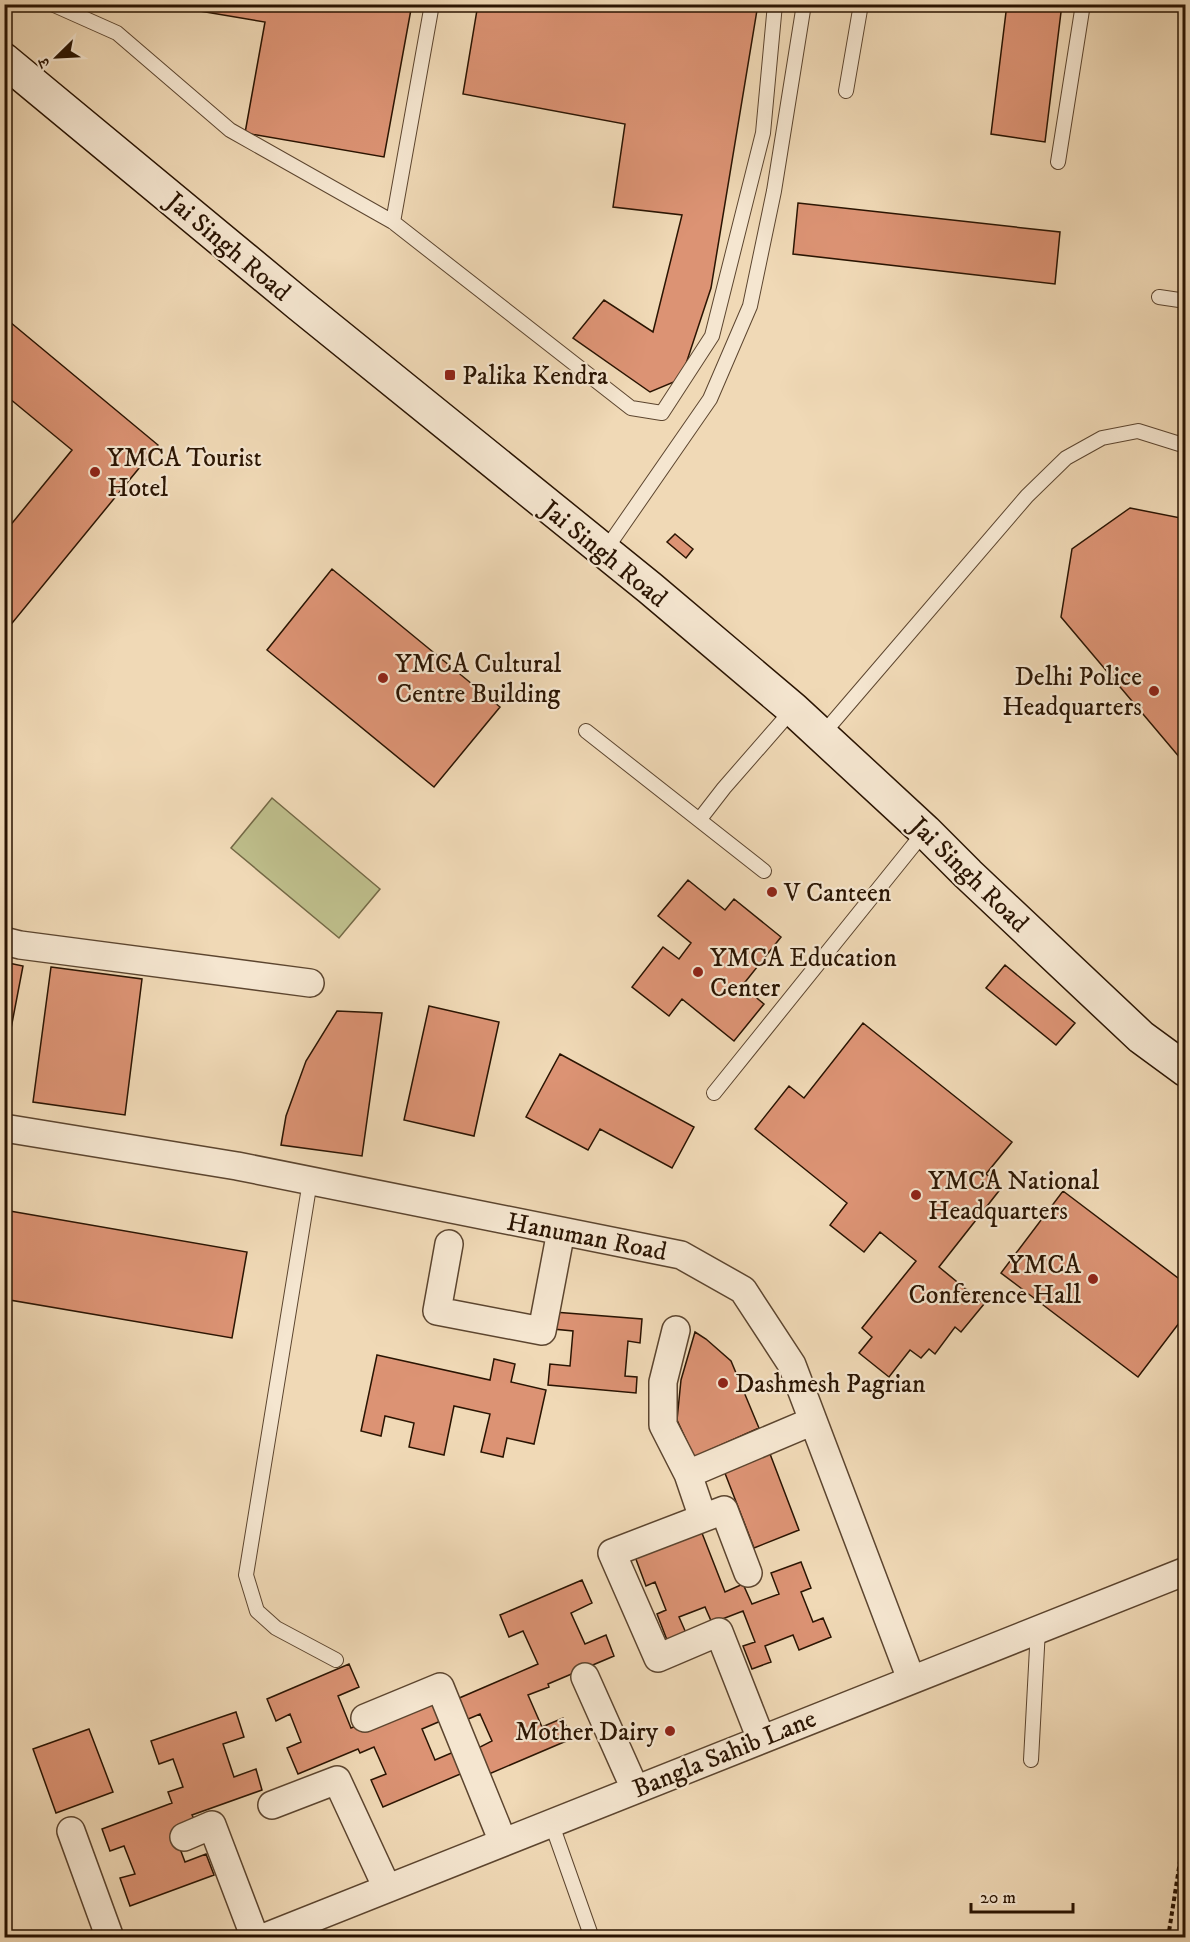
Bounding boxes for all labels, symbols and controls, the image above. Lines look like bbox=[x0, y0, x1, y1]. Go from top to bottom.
north arrow bbox=[27, 27, 87, 87]
text: उ bbox=[33, 53, 55, 71]
street label: Jai Singh Road bbox=[157, 184, 297, 309]
place label: Palika Kendra bbox=[462, 360, 608, 393]
marker: Palika Kendra bbox=[443, 368, 457, 382]
place label: YMCA Tourist Hotel bbox=[107, 442, 262, 505]
marker: YMCA Tourist Hotel bbox=[88, 465, 102, 479]
street label: Jai Singh Road bbox=[533, 492, 674, 615]
place label: YMCA Cultural Centre Building bbox=[395, 648, 561, 711]
place label: Delhi Police Headquarters bbox=[1002, 661, 1142, 724]
marker: YMCA Cultural Centre Building bbox=[376, 671, 390, 685]
marker: Delhi Police Headquarters bbox=[1147, 684, 1161, 698]
street label: Jai Singh Road bbox=[901, 809, 1035, 940]
place label: V Canteen bbox=[783, 877, 892, 910]
marker: V Canteen bbox=[765, 885, 779, 899]
place label: YMCA Education Center bbox=[710, 942, 897, 1005]
marker: YMCA Education Center bbox=[691, 965, 705, 979]
place label: YMCA National Headquarters bbox=[928, 1165, 1099, 1228]
marker: YMCA National Headquarters bbox=[909, 1188, 923, 1202]
street label: Hanuman Road bbox=[504, 1206, 670, 1269]
place label: YMCA Conference Hall bbox=[909, 1249, 1081, 1312]
marker: YMCA Conference Hall bbox=[1086, 1272, 1100, 1286]
place label: Dashmesh Pagrian bbox=[735, 1368, 926, 1401]
marker: Dashmesh Pagrian bbox=[716, 1376, 730, 1390]
street label: Bangla Sahib Lane bbox=[628, 1703, 821, 1806]
place label: Mother Dairy bbox=[515, 1716, 659, 1749]
marker: Mother Dairy bbox=[663, 1724, 677, 1738]
scale bar bbox=[971, 1876, 1073, 1914]
text: 20 m bbox=[980, 1887, 1016, 1909]

